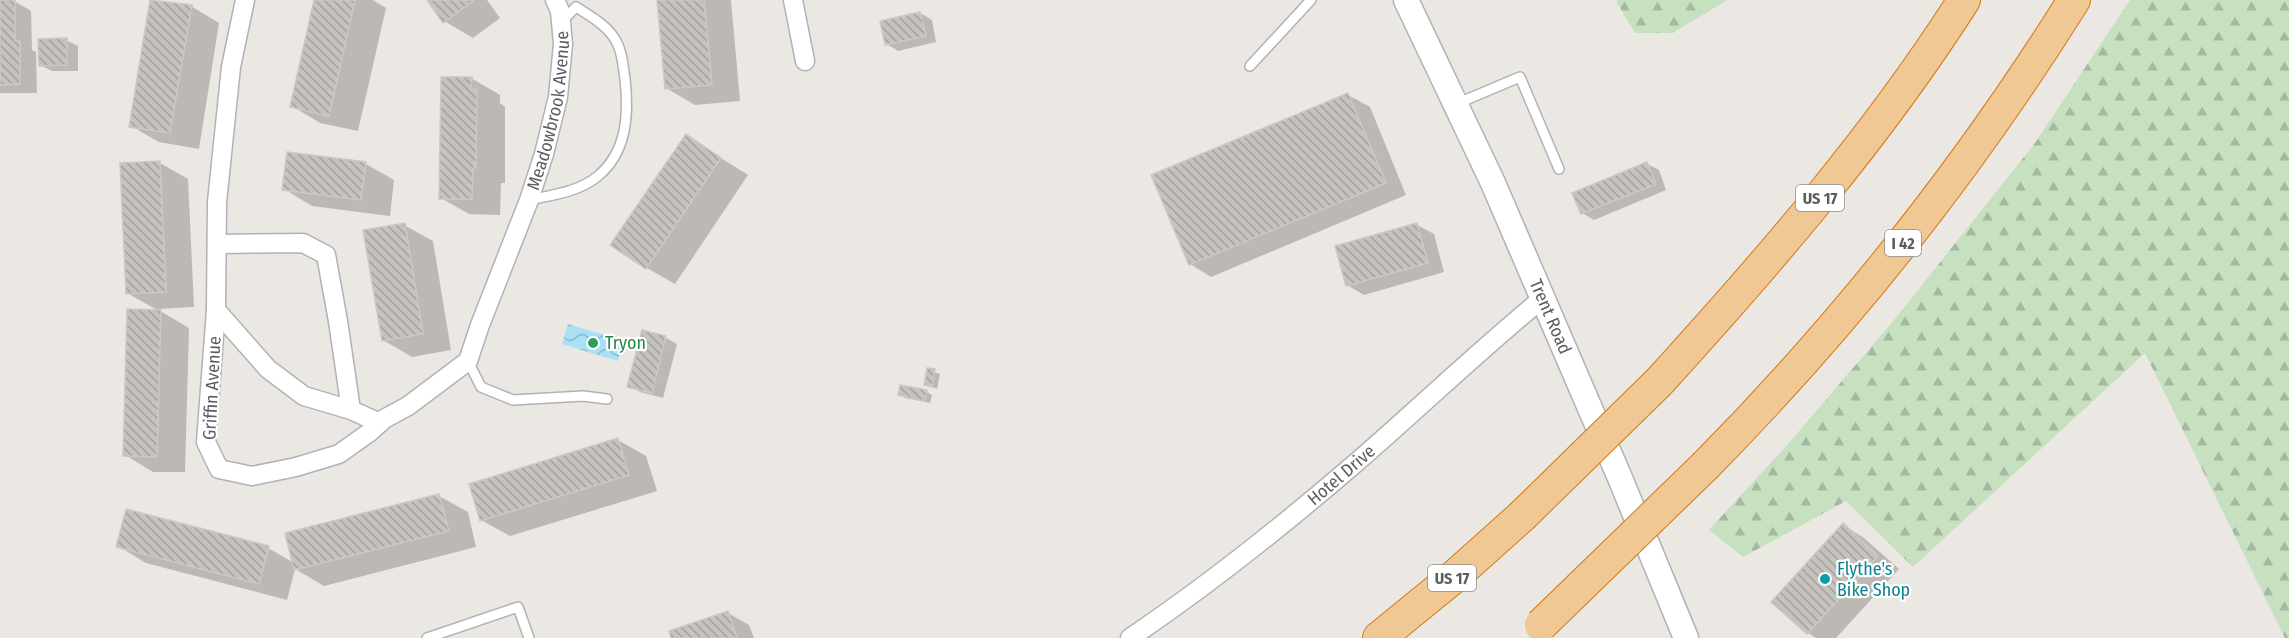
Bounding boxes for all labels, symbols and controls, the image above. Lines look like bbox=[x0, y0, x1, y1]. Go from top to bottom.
street label: Meadowbrook Avenue bbox=[522, 30, 574, 193]
road number: US 17 bbox=[1796, 185, 1844, 211]
road number: I 42 bbox=[1885, 230, 1921, 256]
street label: Trent Road bbox=[1525, 276, 1576, 357]
place label: Tryon bbox=[605, 332, 646, 354]
street label: Griffin Avenue bbox=[198, 335, 226, 440]
marker: Tryon bbox=[586, 336, 600, 350]
street label: Hotel Drive bbox=[1303, 440, 1380, 510]
place label: Flythe's Bike Shop bbox=[1837, 558, 1910, 601]
road number: US 17 bbox=[1428, 565, 1476, 591]
marker: Flythe's Bike Shop bbox=[1818, 572, 1832, 586]

